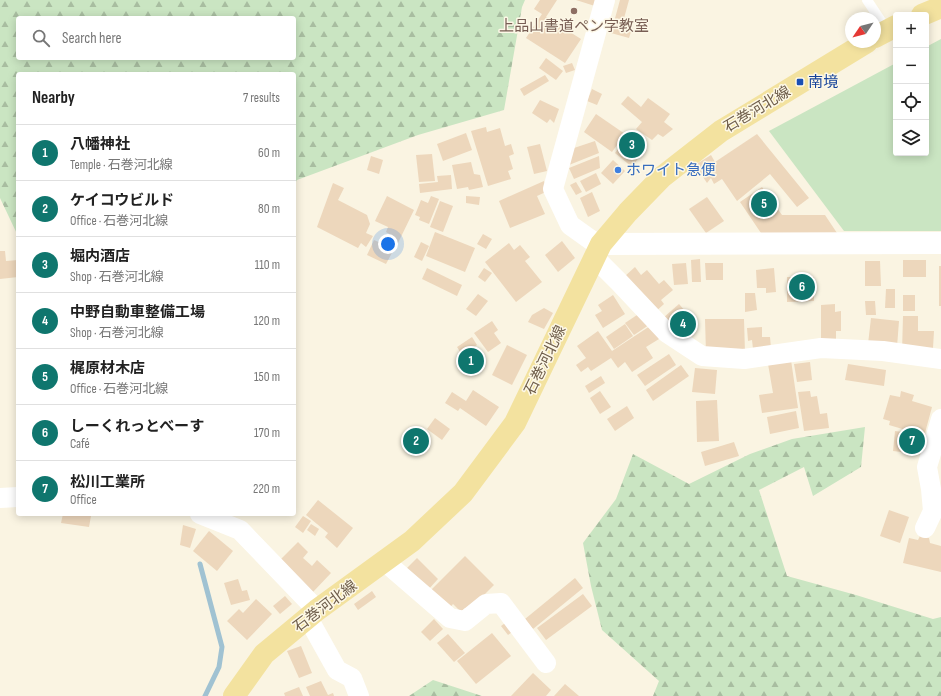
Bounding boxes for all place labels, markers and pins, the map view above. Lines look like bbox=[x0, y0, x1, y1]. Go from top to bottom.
marker: 上品山書道ペン字教室 bbox=[569, 6, 579, 16]
place label: 上品山書道ペン字教室 bbox=[499, 17, 649, 36]
place label: 南境 bbox=[808, 73, 838, 92]
marker: 南境 bbox=[795, 77, 805, 87]
pin: 3 bbox=[619, 130, 645, 160]
place label: ホワイト急便 bbox=[626, 161, 716, 180]
marker: ホワイト急便 bbox=[613, 165, 623, 175]
pin: 5 bbox=[751, 189, 777, 219]
pin: 6 bbox=[789, 272, 815, 302]
pin: 4 bbox=[670, 309, 696, 339]
pin: 1 bbox=[458, 346, 484, 376]
pin: 2 bbox=[403, 426, 429, 456]
pin: 7 bbox=[899, 426, 925, 456]

